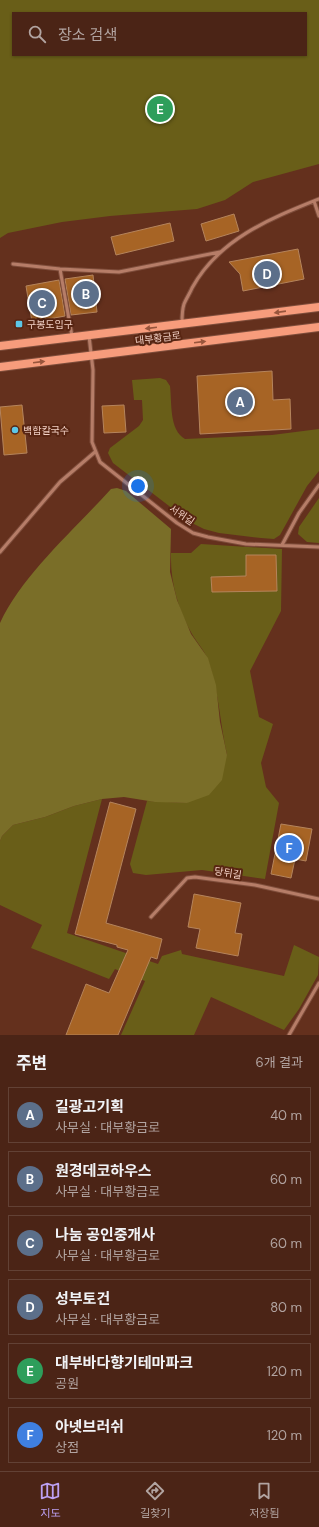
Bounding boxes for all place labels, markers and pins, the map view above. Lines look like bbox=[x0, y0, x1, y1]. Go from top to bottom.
pin: E bbox=[147, 94, 173, 124]
pin: D bbox=[254, 259, 280, 289]
pin: B bbox=[73, 279, 99, 309]
pin: C bbox=[29, 288, 55, 318]
place label: 구봉도입구 bbox=[27, 318, 73, 331]
marker: 구봉도입구 bbox=[14, 319, 24, 329]
pin: A bbox=[227, 387, 253, 417]
place label: 백합칼국수 bbox=[23, 424, 69, 437]
marker: 백합칼국수 bbox=[10, 425, 20, 435]
pin: F bbox=[276, 833, 302, 863]

